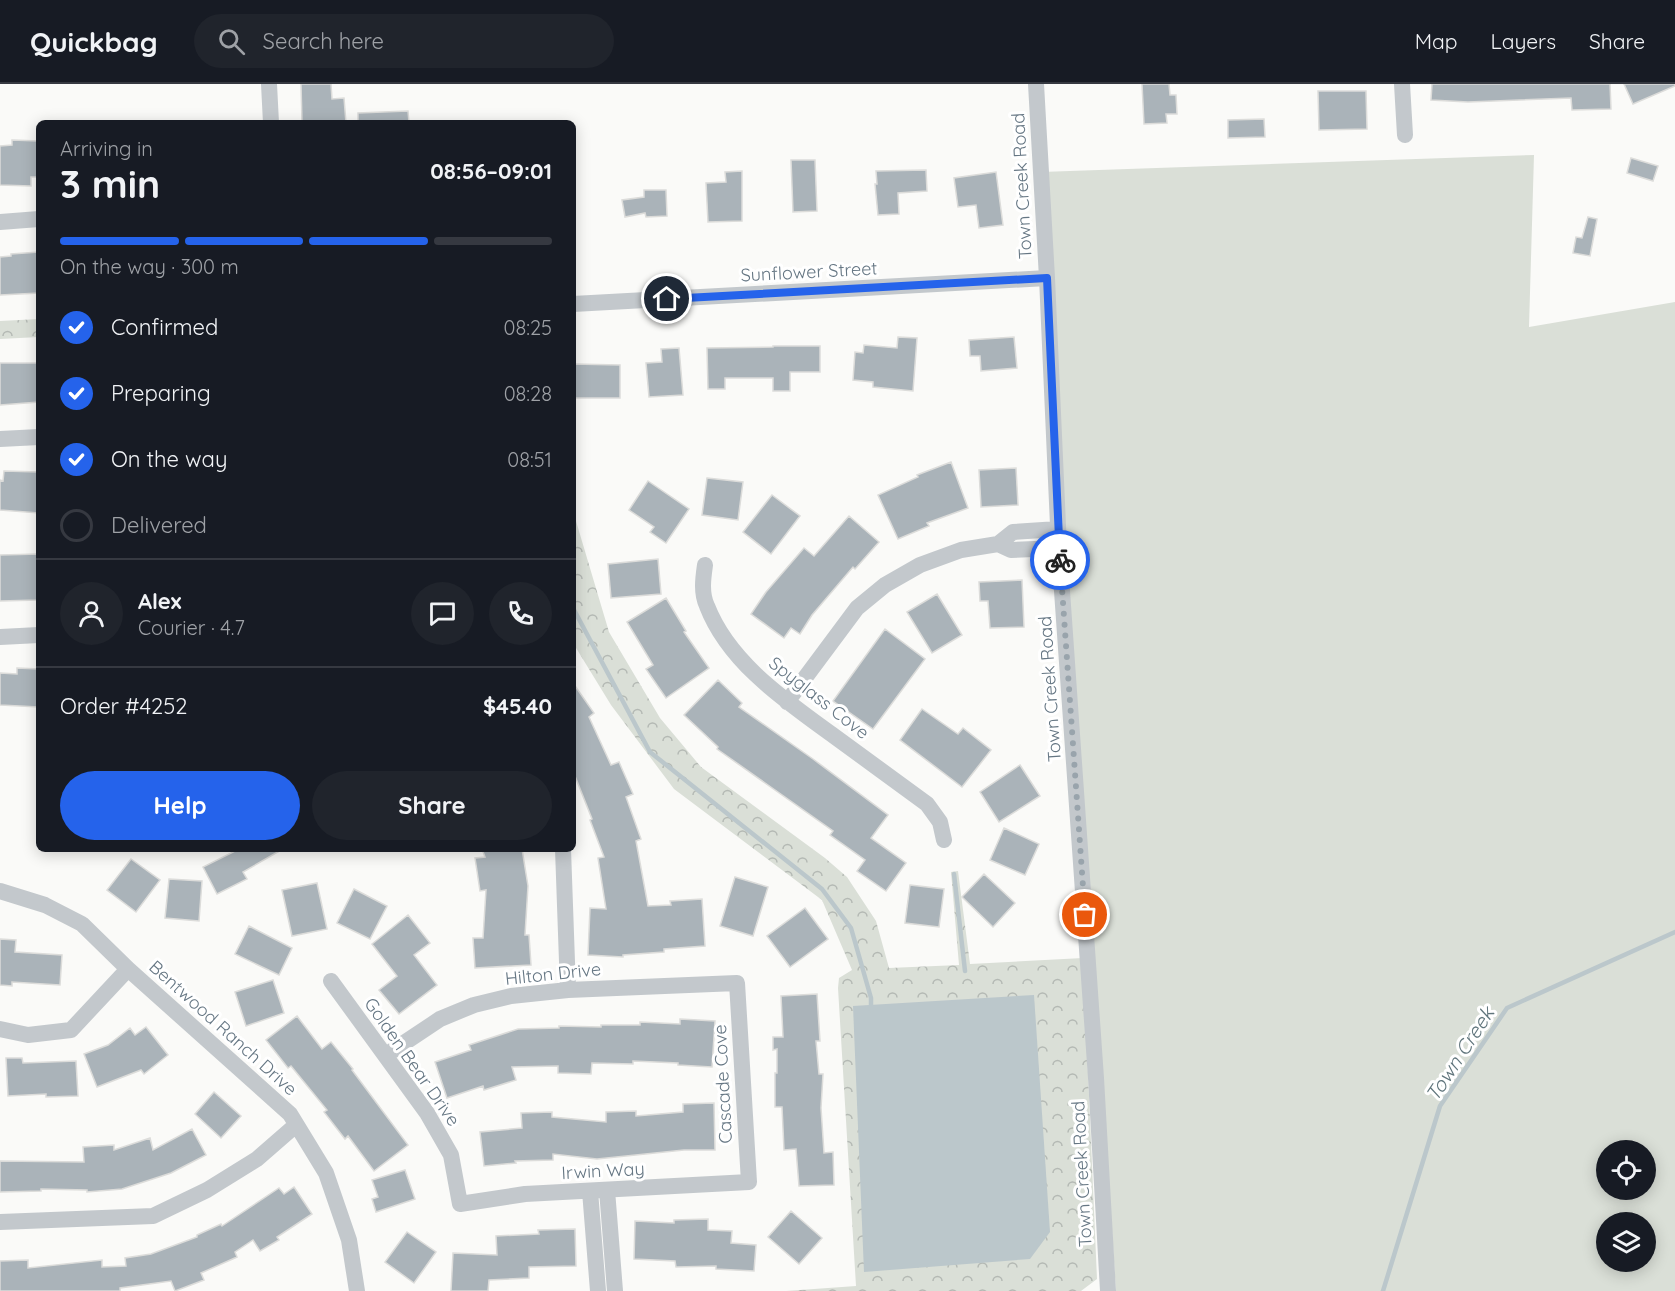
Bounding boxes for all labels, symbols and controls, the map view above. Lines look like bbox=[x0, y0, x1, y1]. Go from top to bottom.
search box bbox=[194, 14, 614, 68]
text: Quickbag bbox=[30, 24, 158, 59]
icon: search bbox=[215, 25, 248, 58]
text: Search here bbox=[263, 27, 384, 55]
text: Map bbox=[1415, 28, 1458, 54]
text: Layers bbox=[1491, 28, 1556, 54]
text: Share bbox=[1589, 28, 1645, 54]
street label: Town Creek Road bbox=[1006, 112, 1037, 260]
text: Arriving in bbox=[60, 136, 153, 161]
text: 08:56–09:01 bbox=[430, 157, 552, 185]
text: 3 min bbox=[60, 159, 160, 208]
text: On the way · 300 m bbox=[60, 254, 239, 279]
street label: Sunflower Street bbox=[740, 256, 878, 287]
pin bbox=[641, 273, 692, 324]
icon: home bbox=[650, 282, 683, 315]
icon: check bbox=[60, 311, 93, 344]
text: Confirmed bbox=[111, 313, 218, 341]
text: 08:25 bbox=[504, 315, 552, 340]
icon: check bbox=[60, 377, 93, 410]
text: Preparing bbox=[111, 379, 211, 407]
text: 08:28 bbox=[504, 381, 552, 406]
icon: check bbox=[60, 443, 93, 476]
text: On the way bbox=[111, 445, 227, 473]
text: 08:51 bbox=[507, 447, 552, 472]
text: Delivered bbox=[111, 511, 207, 539]
courier bbox=[1030, 530, 1090, 590]
icon: bike bbox=[1044, 544, 1077, 577]
button: person bbox=[60, 582, 123, 645]
button: chat bbox=[411, 582, 474, 645]
button: phone bbox=[489, 582, 552, 645]
text: Alex bbox=[138, 587, 181, 615]
text: Courier · 4.7 bbox=[138, 615, 245, 640]
street label: Town Creek Road bbox=[1033, 615, 1066, 763]
street label: Spyglass Cove bbox=[764, 651, 874, 744]
text: Order #4252 bbox=[60, 692, 187, 720]
text: $45.40 bbox=[483, 692, 552, 720]
button: Help bbox=[60, 771, 300, 840]
button: Share bbox=[312, 771, 552, 840]
pin bbox=[1059, 889, 1110, 940]
icon: bag bbox=[1068, 898, 1101, 931]
street label: Bentwood Ranch Drive bbox=[145, 955, 302, 1100]
street label: Hilton Drive bbox=[504, 957, 602, 990]
street label: Golden Bear Drive bbox=[359, 993, 465, 1130]
water label: Town Creek bbox=[1420, 1000, 1501, 1106]
street label: Cascade Cove bbox=[708, 1024, 737, 1144]
street label: Town Creek Road bbox=[1066, 1100, 1097, 1248]
map controls bbox=[1596, 1140, 1656, 1272]
button: locate bbox=[1596, 1140, 1656, 1200]
street label: Irwin Way bbox=[561, 1157, 645, 1184]
button: layers bbox=[1596, 1212, 1656, 1272]

